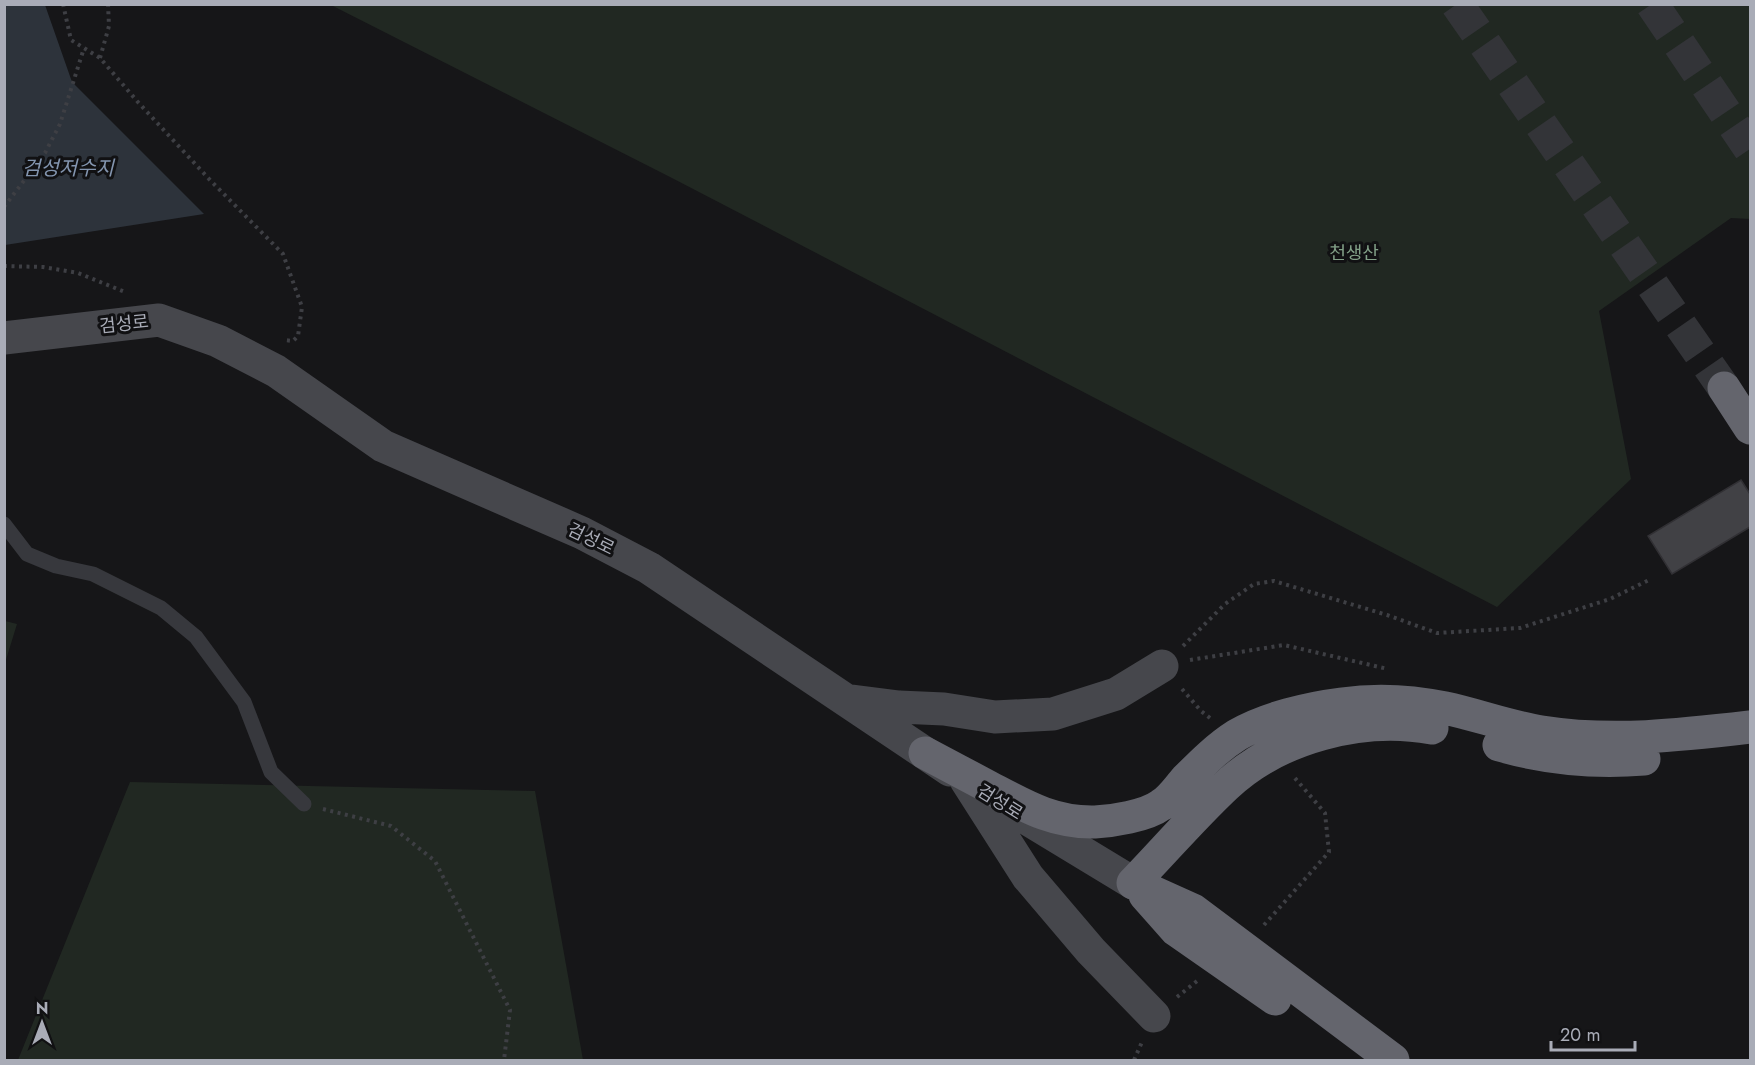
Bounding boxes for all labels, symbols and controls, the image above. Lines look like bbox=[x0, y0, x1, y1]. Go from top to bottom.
water label: 검성저수지 bbox=[22, 154, 116, 183]
park label: 천생산 bbox=[1329, 240, 1379, 266]
street label: 검성로 bbox=[98, 308, 150, 340]
street label: 검성로 bbox=[563, 516, 619, 562]
street label: 검성로 bbox=[972, 778, 1028, 826]
north arrow bbox=[12, 993, 72, 1053]
text: N bbox=[36, 997, 48, 1020]
scale bar bbox=[1551, 1014, 1635, 1052]
text: 20 m bbox=[1560, 1022, 1600, 1048]

